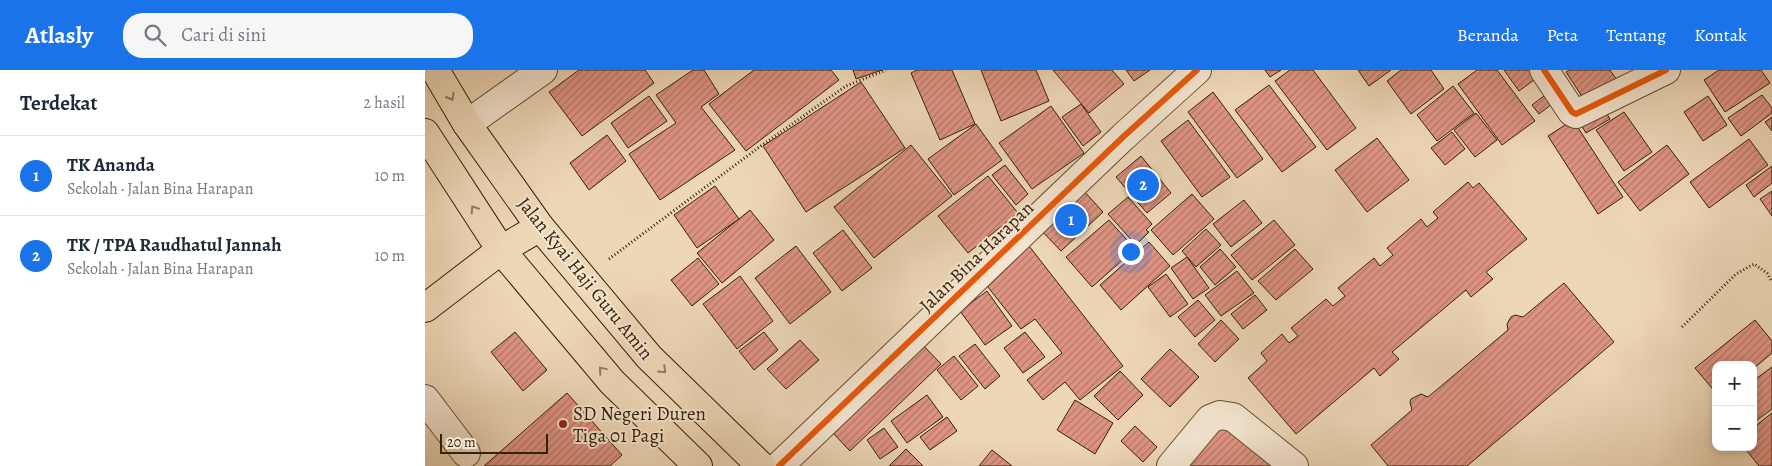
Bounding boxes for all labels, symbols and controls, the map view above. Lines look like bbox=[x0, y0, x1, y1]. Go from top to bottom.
search box bbox=[123, 13, 473, 58]
text: Atlasly bbox=[25, 19, 93, 51]
icon: search bbox=[141, 21, 169, 49]
text: Cari di sini bbox=[181, 22, 266, 48]
text: Beranda bbox=[1457, 23, 1519, 47]
text: Peta bbox=[1547, 23, 1578, 47]
text: Tentang bbox=[1606, 23, 1666, 47]
text: Kontak bbox=[1694, 23, 1747, 47]
text: Terdekat bbox=[20, 89, 98, 117]
text: 2 hasil bbox=[363, 92, 405, 114]
one-way arrow bbox=[445, 92, 455, 101]
text: TK Ananda bbox=[67, 152, 155, 178]
text: 1 bbox=[33, 165, 39, 187]
text: 10 m bbox=[375, 165, 405, 187]
pin: 2 bbox=[1127, 166, 1159, 204]
text: Sekolah · Jalan Bina Harapan bbox=[67, 178, 253, 200]
street label: Jalan Kyai Haji Guru Amin bbox=[511, 192, 659, 366]
street label: Jalan Bina Harapan bbox=[914, 195, 1040, 318]
pin: 1 bbox=[1055, 201, 1087, 239]
one-way arrow bbox=[471, 205, 481, 214]
text: TK / TPA Raudhatul Jannah bbox=[67, 232, 281, 258]
your location bbox=[1118, 239, 1144, 265]
text: 2 bbox=[32, 245, 40, 267]
text: 10 m bbox=[375, 245, 405, 267]
text: Sekolah · Jalan Bina Harapan bbox=[67, 258, 253, 280]
map controls bbox=[1712, 361, 1757, 451]
button: + bbox=[1712, 361, 1757, 406]
one-way arrow bbox=[657, 364, 666, 373]
one-way arrow bbox=[598, 366, 607, 375]
place label: SD Negeri Duren Tiga 01 Pagi bbox=[573, 401, 706, 449]
button: − bbox=[1712, 406, 1757, 451]
marker: SD Negeri Duren Tiga 01 Pagi bbox=[557, 418, 569, 430]
scale bar bbox=[440, 431, 547, 454]
text: 20 m bbox=[447, 433, 476, 452]

